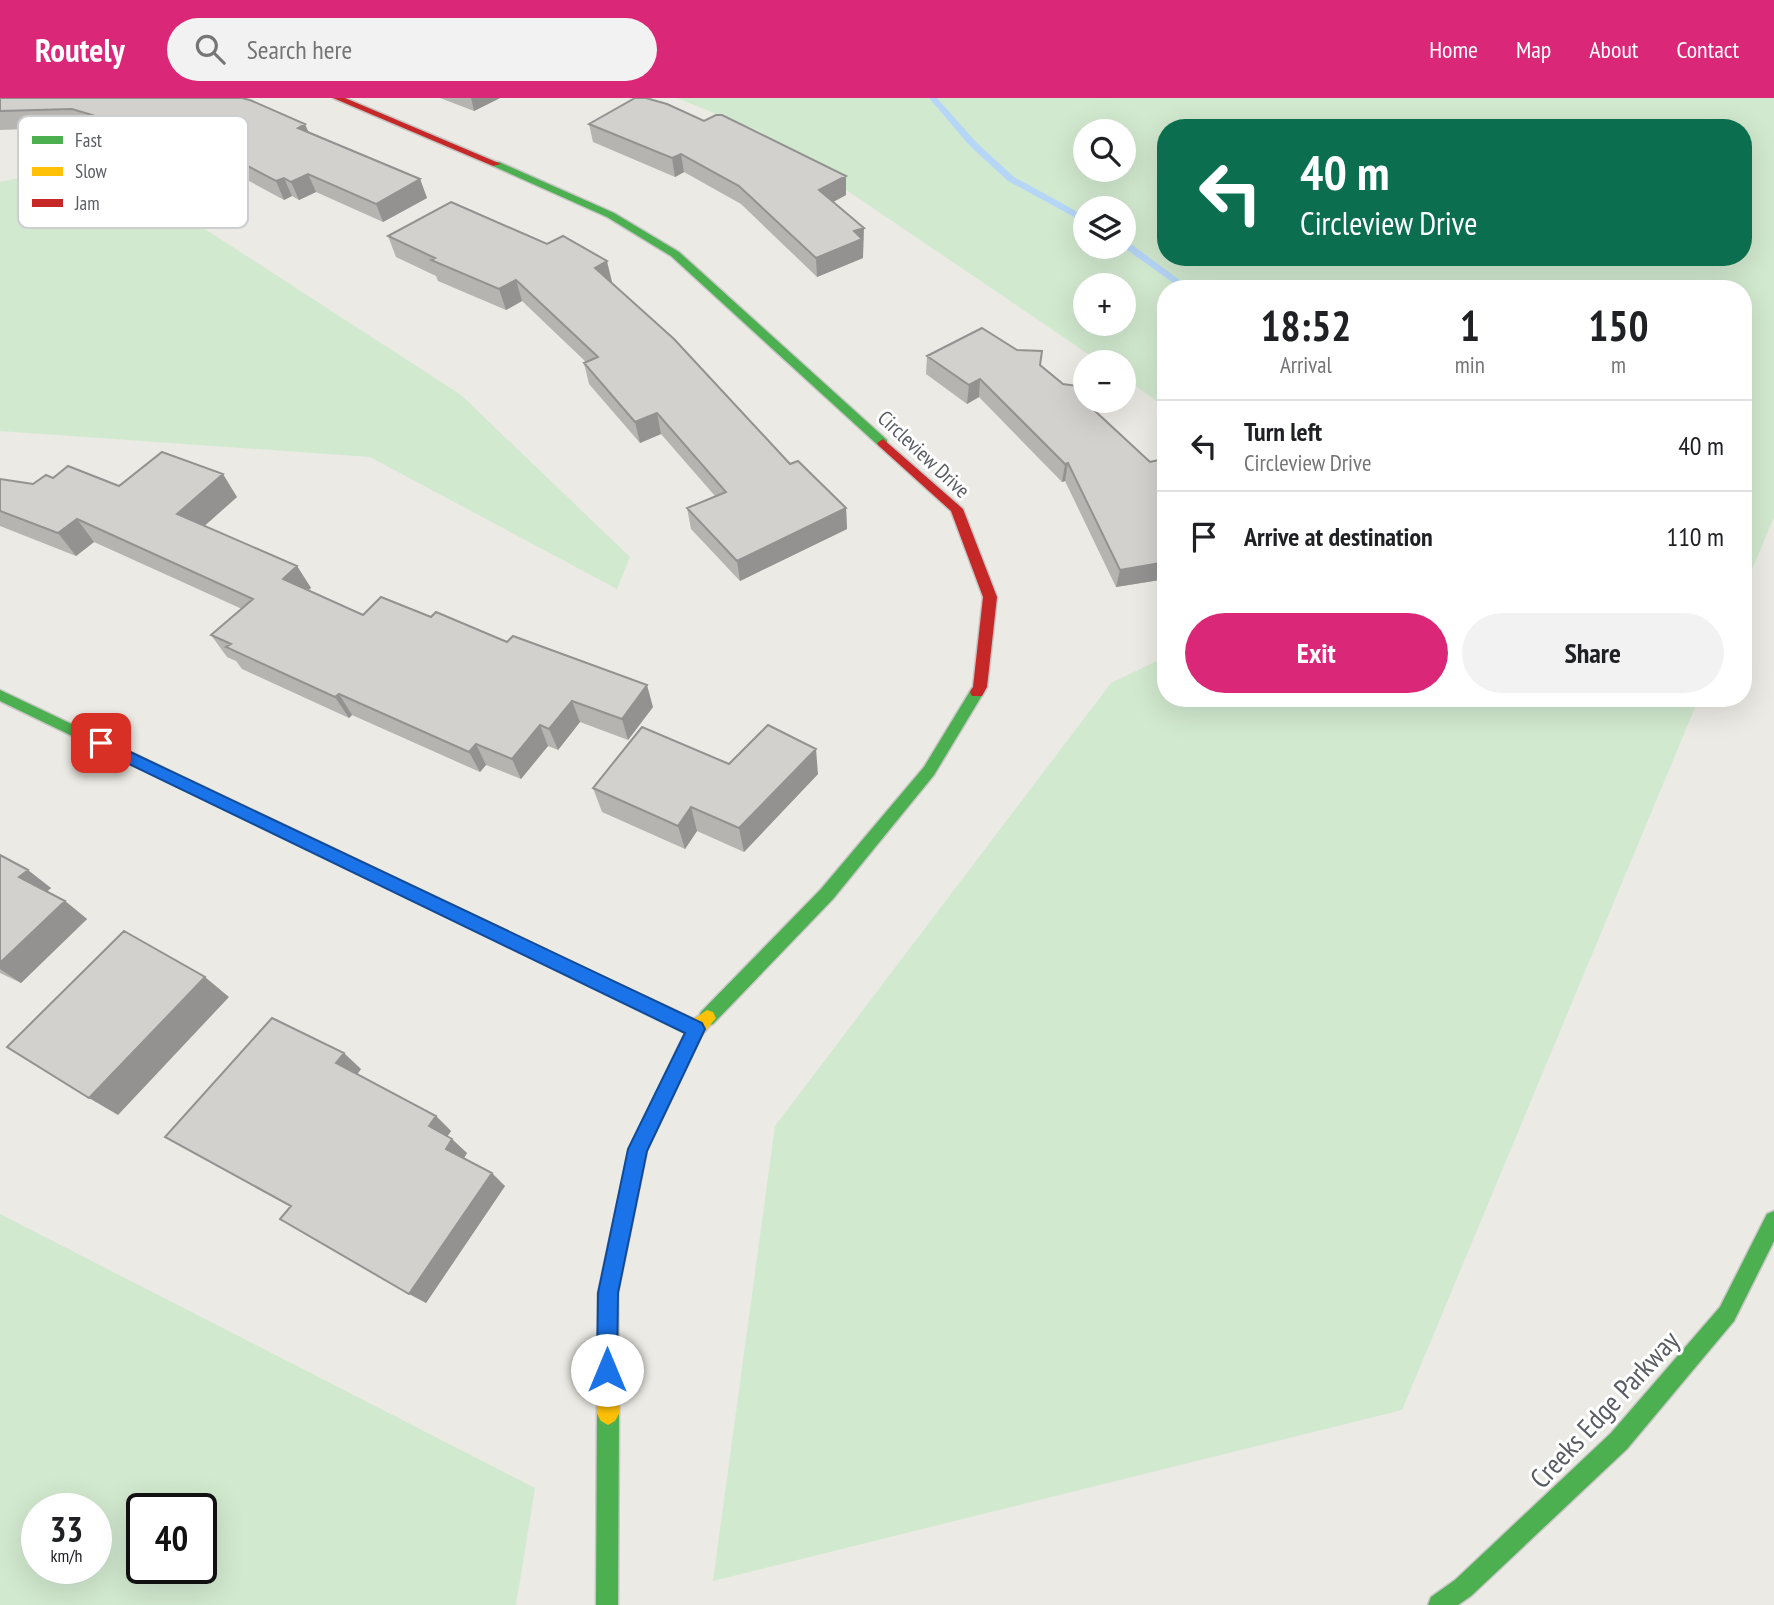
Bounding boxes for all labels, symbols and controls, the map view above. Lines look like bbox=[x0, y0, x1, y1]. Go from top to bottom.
search box bbox=[167, 18, 657, 81]
text: Routely bbox=[35, 28, 125, 71]
icon: search bbox=[191, 30, 229, 68]
text: Search here bbox=[247, 33, 352, 66]
text: Home bbox=[1429, 34, 1478, 65]
text: Map bbox=[1516, 34, 1551, 65]
text: About bbox=[1589, 34, 1638, 65]
text: Contact bbox=[1676, 34, 1739, 65]
legend bbox=[18, 116, 248, 228]
map controls bbox=[1073, 119, 1136, 413]
button: search bbox=[1073, 119, 1136, 182]
text: Fast bbox=[75, 128, 103, 152]
text: 40 m bbox=[1300, 140, 1389, 204]
icon: left bbox=[1185, 147, 1276, 238]
text: Slow bbox=[75, 159, 108, 183]
text: Jam bbox=[74, 191, 100, 215]
button: layers bbox=[1073, 196, 1136, 259]
text: Circleview Drive bbox=[1300, 202, 1477, 244]
button: + bbox=[1073, 273, 1136, 336]
text: 18:52 bbox=[1260, 298, 1351, 353]
text: 1 bbox=[1460, 298, 1480, 353]
text: 150 bbox=[1588, 298, 1649, 353]
button: − bbox=[1073, 350, 1136, 413]
text: Arrival bbox=[1280, 350, 1332, 379]
text: min bbox=[1455, 350, 1485, 379]
text: m bbox=[1611, 350, 1626, 379]
street label: Circleview Drive bbox=[872, 404, 976, 504]
text: Turn left bbox=[1244, 415, 1322, 448]
icon: left bbox=[1185, 427, 1223, 465]
text: 40 m bbox=[1678, 429, 1724, 462]
text: Circleview Drive bbox=[1244, 448, 1372, 477]
icon: arrive bbox=[1185, 518, 1223, 556]
text: Arrive at destination bbox=[1244, 520, 1433, 553]
text: 110 m bbox=[1666, 520, 1724, 553]
button: Exit bbox=[1185, 613, 1448, 693]
button: Share bbox=[1462, 613, 1724, 693]
pin bbox=[71, 713, 131, 773]
icon: arrive bbox=[82, 724, 120, 762]
street label: Creeks Edge Parkway bbox=[1521, 1322, 1687, 1496]
position arrow bbox=[570, 1333, 644, 1407]
speed limit sign: 40 bbox=[126, 1493, 217, 1584]
text: 33 bbox=[50, 1506, 83, 1552]
text: km/h bbox=[51, 1544, 82, 1567]

